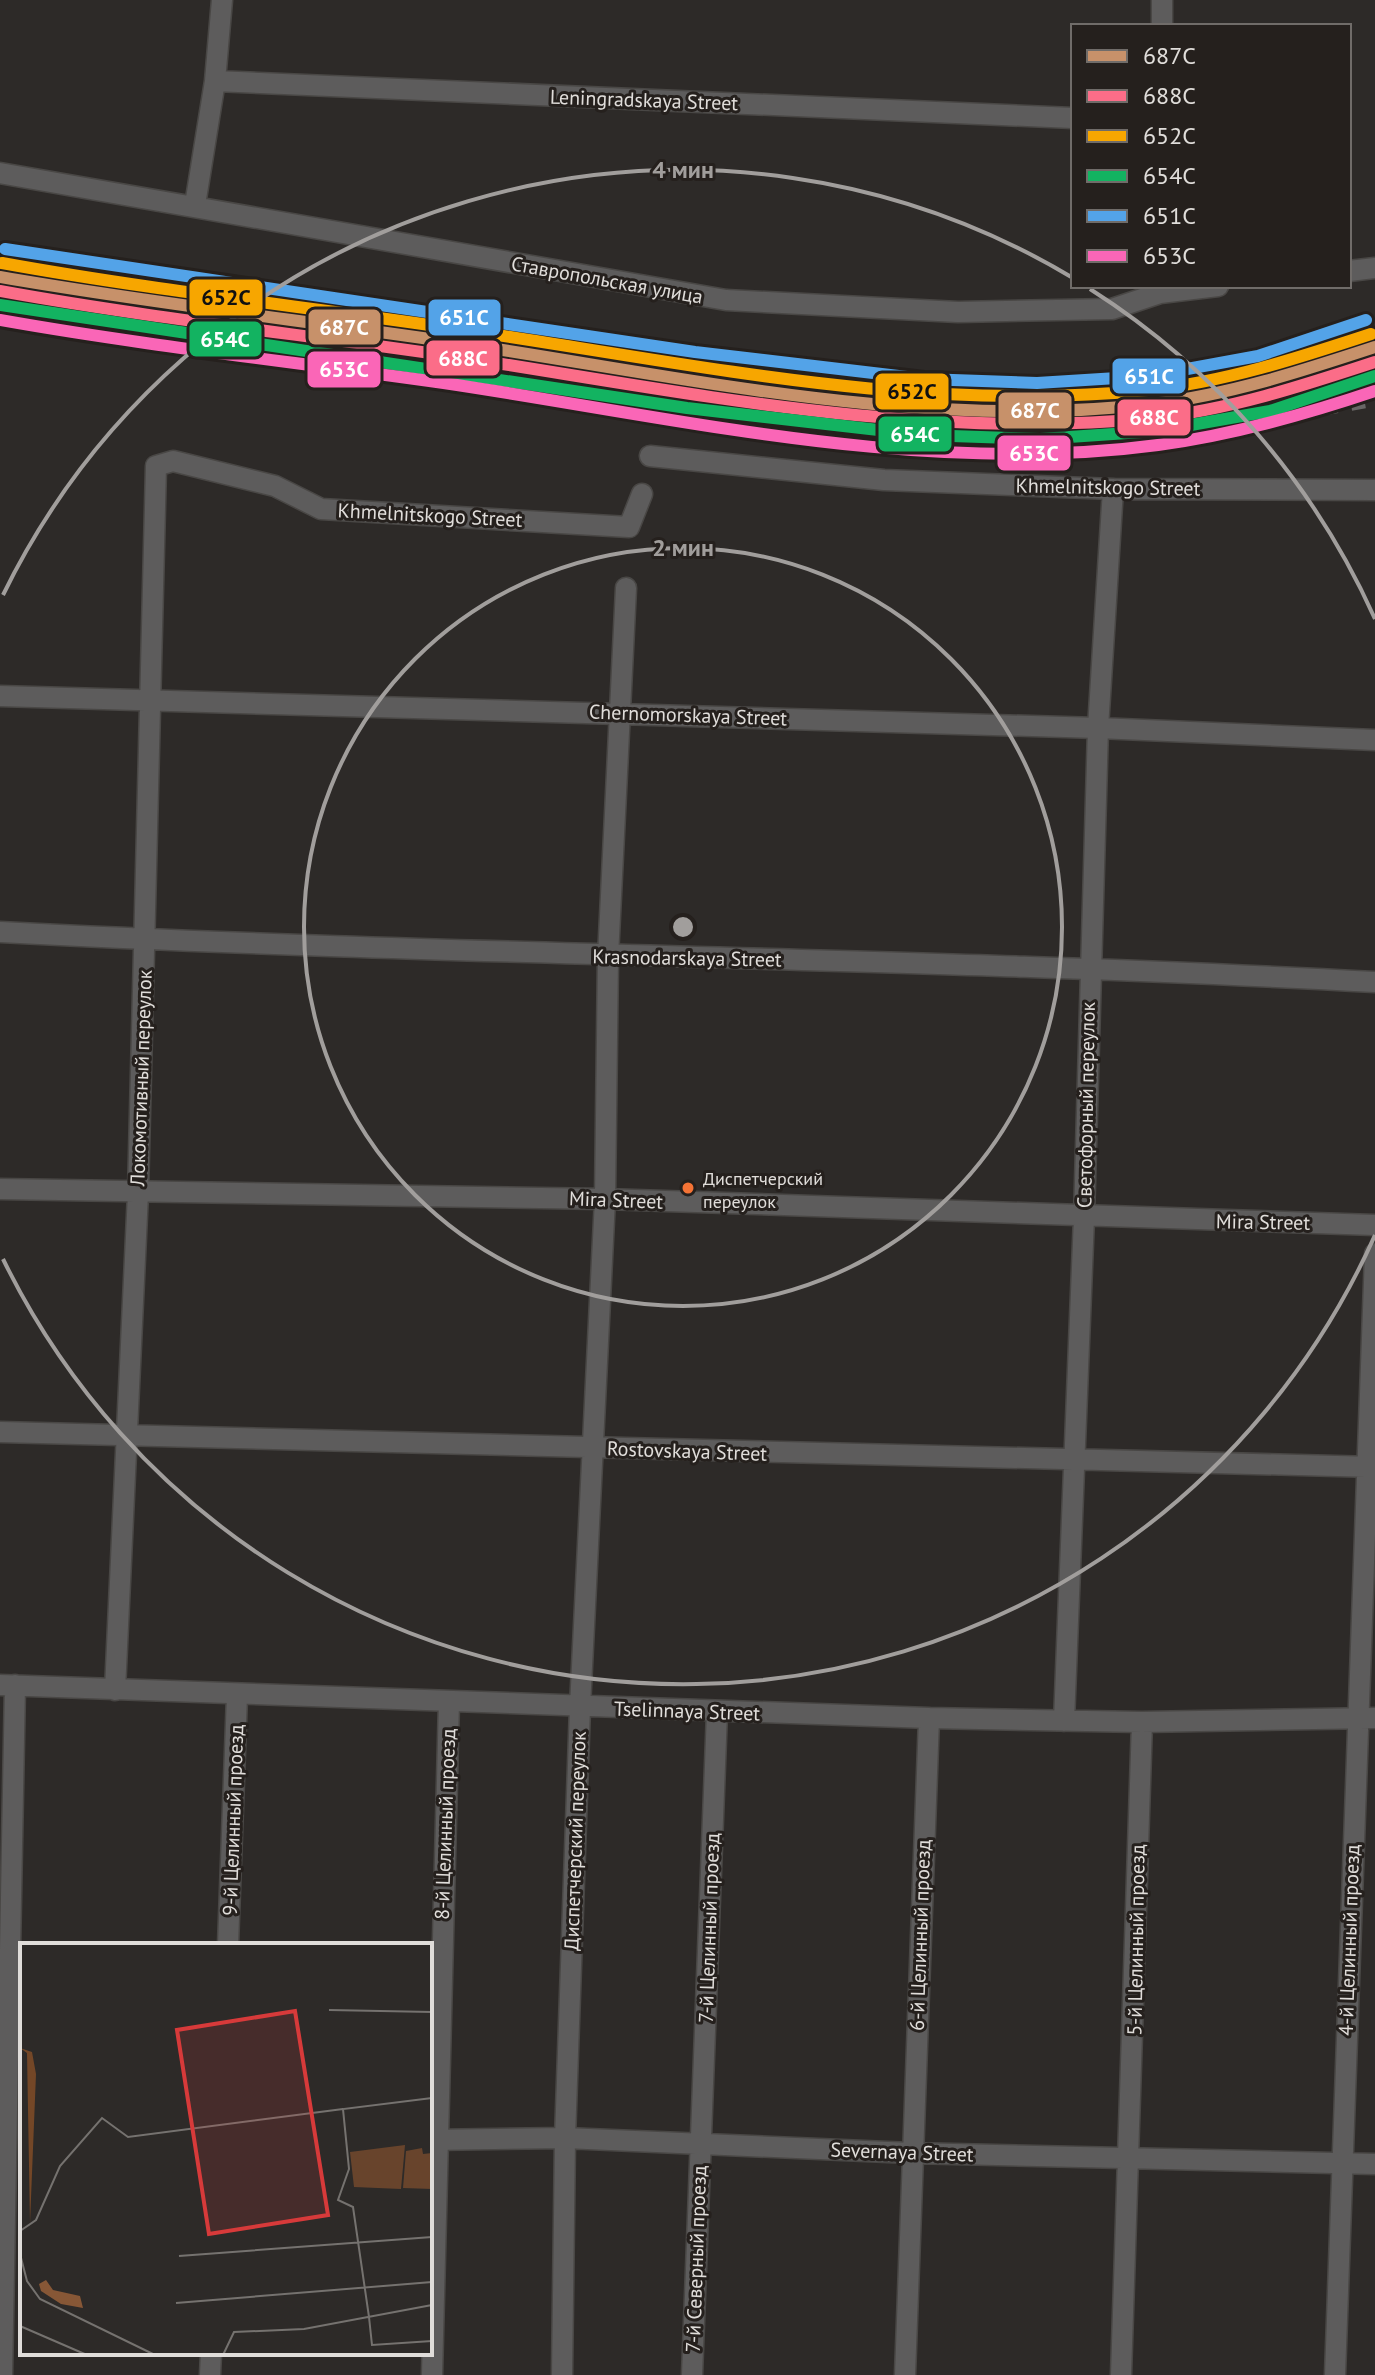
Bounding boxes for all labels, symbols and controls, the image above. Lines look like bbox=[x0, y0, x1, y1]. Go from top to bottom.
legend bbox=[1071, 24, 1351, 288]
text: 687С bbox=[1143, 40, 1196, 71]
text: 688С bbox=[1143, 80, 1196, 111]
street label: Leningradskaya Street bbox=[549, 84, 739, 116]
text: 652С bbox=[1143, 120, 1196, 151]
text: 4 мин bbox=[652, 154, 714, 185]
text: 654С bbox=[1143, 160, 1196, 191]
text: 651С bbox=[1143, 200, 1196, 231]
text: 653С bbox=[1143, 240, 1196, 271]
street label: Ставропольская улица bbox=[509, 250, 705, 310]
line badge: 652С bbox=[188, 278, 264, 317]
text: 652С bbox=[201, 283, 251, 311]
line badge: 651С bbox=[427, 298, 502, 337]
text: 651С bbox=[439, 303, 489, 331]
line badge: 687С bbox=[307, 308, 382, 346]
text: 687С bbox=[319, 313, 369, 341]
line badge: 654С bbox=[188, 320, 263, 358]
text: 654С bbox=[200, 325, 250, 353]
line badge: 688С bbox=[425, 339, 501, 377]
text: 688С bbox=[438, 344, 488, 372]
line badge: 653С bbox=[306, 350, 382, 389]
text: 653С bbox=[319, 355, 369, 383]
line badge: 651С bbox=[1111, 357, 1187, 395]
text: 651С bbox=[1124, 362, 1174, 390]
line badge: 652С bbox=[874, 372, 950, 411]
text: 652С bbox=[887, 377, 937, 405]
line badge: 687С bbox=[997, 391, 1073, 430]
text: 687С bbox=[1010, 396, 1060, 424]
line badge: 688С bbox=[1116, 398, 1192, 437]
text: 688С bbox=[1129, 403, 1179, 431]
line badge: 654С bbox=[877, 415, 953, 453]
text: 654С bbox=[890, 420, 940, 448]
line badge: 653С bbox=[996, 434, 1072, 472]
text: 653С bbox=[1009, 439, 1059, 467]
street label: Khmelnitskogo Street bbox=[1015, 472, 1201, 502]
street label: Khmelnitskogo Street bbox=[337, 497, 523, 533]
text: 2 мин bbox=[652, 532, 714, 563]
street label: Chernomorskaya Street bbox=[588, 699, 788, 731]
centre of rings bbox=[669, 913, 697, 941]
street label: Krasnodarskaya Street bbox=[592, 943, 782, 973]
street label: Локомотивный переулок bbox=[124, 969, 158, 1188]
street label: Светофорный переулок bbox=[1071, 1001, 1101, 1208]
place label: Диспетчерский переулок bbox=[703, 1167, 823, 1213]
marker: Диспетчерский переулок bbox=[680, 1180, 696, 1196]
street label: Mira Street bbox=[568, 1185, 664, 1215]
street label: Mira Street bbox=[1216, 1208, 1311, 1236]
street label: Rostovskaya Street bbox=[606, 1435, 768, 1467]
street label: Tselinnaya Street bbox=[613, 1695, 761, 1727]
street label: 9-й Целинный проезд bbox=[217, 1724, 249, 1916]
street label: 8-й Целинный проезд bbox=[429, 1728, 461, 1920]
street label: Диспетчерский переулок bbox=[558, 1730, 592, 1951]
street label: 7-й Целинный проезд bbox=[693, 1832, 725, 2023]
street label: 6-й Целинный проезд bbox=[904, 1839, 936, 2031]
street label: 5-й Целинный проезд bbox=[1121, 1844, 1151, 2036]
street label: 4-й Целинный проезд bbox=[1333, 1844, 1365, 2036]
inset map bbox=[20, 1943, 432, 2355]
street label: Severnaya Street bbox=[830, 2137, 974, 2167]
street label: 7-й Северный проезд bbox=[680, 2165, 712, 2353]

